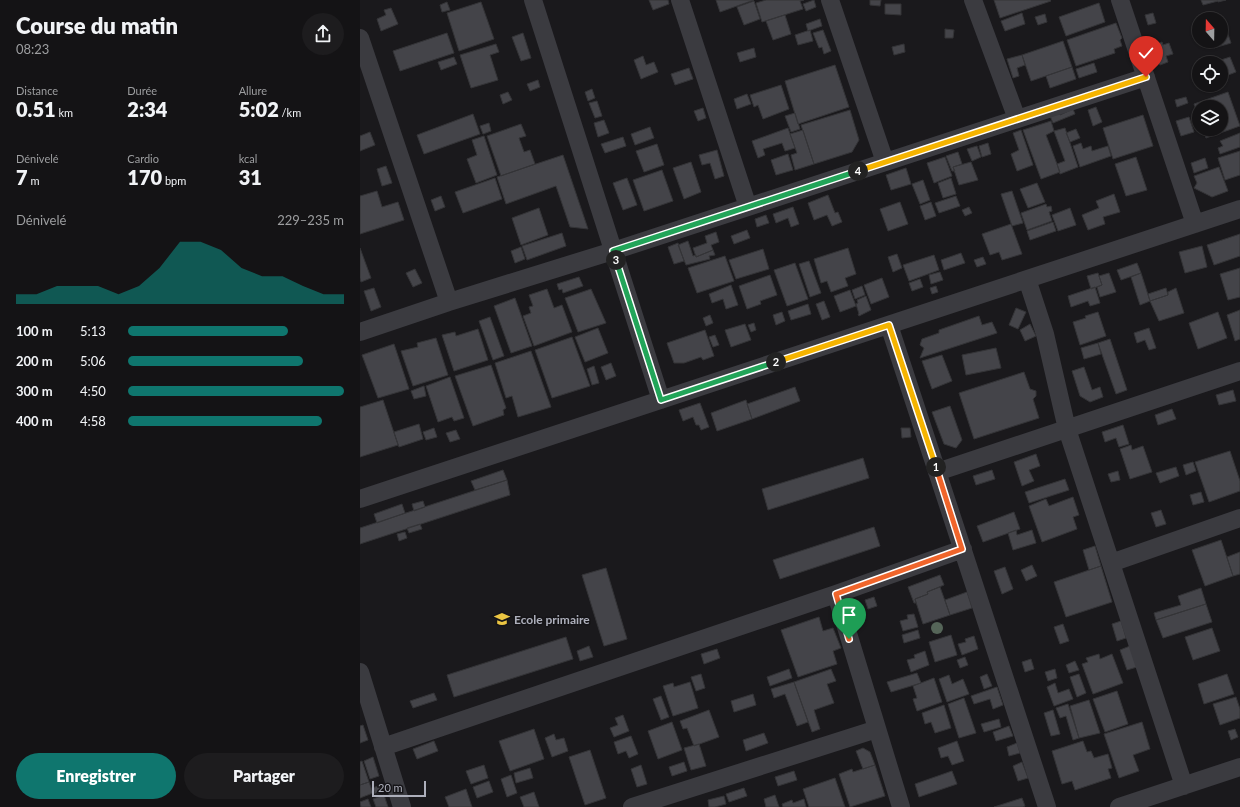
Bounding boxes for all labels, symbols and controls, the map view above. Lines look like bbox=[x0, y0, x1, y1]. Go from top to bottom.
text: Course du matin bbox=[16, 12, 178, 39]
north arrow bbox=[1192, 12, 1228, 48]
map controls bbox=[1192, 12, 1228, 136]
button: share bbox=[302, 13, 344, 55]
pin bbox=[1129, 36, 1163, 77]
text: 08:23 bbox=[16, 41, 49, 57]
icon: check bbox=[1135, 42, 1157, 64]
button: locate bbox=[1192, 56, 1228, 92]
text: Distance bbox=[16, 84, 58, 97]
text: Durée bbox=[127, 84, 157, 97]
text: Allure bbox=[239, 84, 267, 97]
text: 0.51 bbox=[16, 97, 56, 121]
text: 2:34 bbox=[127, 97, 167, 121]
text: 5:02 bbox=[239, 97, 279, 121]
button: layers bbox=[1192, 100, 1228, 136]
text: km bbox=[56, 106, 73, 119]
text: /km bbox=[279, 106, 301, 119]
text: Dénivelé bbox=[16, 152, 59, 165]
text: Cardio bbox=[127, 152, 159, 165]
text: kcal bbox=[239, 152, 257, 165]
pin: 4 bbox=[848, 161, 868, 181]
text: 4 bbox=[855, 164, 861, 177]
text: 7 bbox=[16, 165, 28, 189]
text: 170 bbox=[127, 165, 162, 189]
text: 31 bbox=[239, 165, 262, 189]
text: m bbox=[28, 174, 39, 187]
text: bpm bbox=[162, 174, 186, 187]
text: Dénivelé bbox=[16, 212, 66, 228]
text: 229–235 m bbox=[277, 212, 344, 228]
pin: 3 bbox=[606, 250, 626, 270]
text: 3 bbox=[613, 253, 619, 266]
text: 100 m bbox=[16, 323, 53, 339]
text: 5:13 bbox=[80, 323, 106, 339]
pin: 2 bbox=[766, 352, 786, 372]
text: 200 m bbox=[16, 353, 53, 369]
text: 5:06 bbox=[80, 353, 106, 369]
text: 2 bbox=[773, 355, 779, 368]
text: 300 m bbox=[16, 383, 53, 399]
text: 4:50 bbox=[80, 383, 106, 399]
text: 400 m bbox=[16, 413, 53, 429]
text: 4:58 bbox=[80, 413, 106, 429]
pin: 1 bbox=[926, 457, 946, 477]
text: 1 bbox=[933, 460, 939, 473]
pin bbox=[832, 598, 866, 639]
icon: arrive bbox=[838, 604, 860, 626]
school or university icon: Ecole primaire bbox=[493, 610, 511, 628]
place label: Ecole primaire bbox=[514, 612, 590, 627]
button: Enregistrer bbox=[16, 753, 176, 799]
button: Partager bbox=[184, 753, 344, 799]
scale bar bbox=[372, 779, 426, 798]
text: 20 m bbox=[378, 781, 403, 794]

